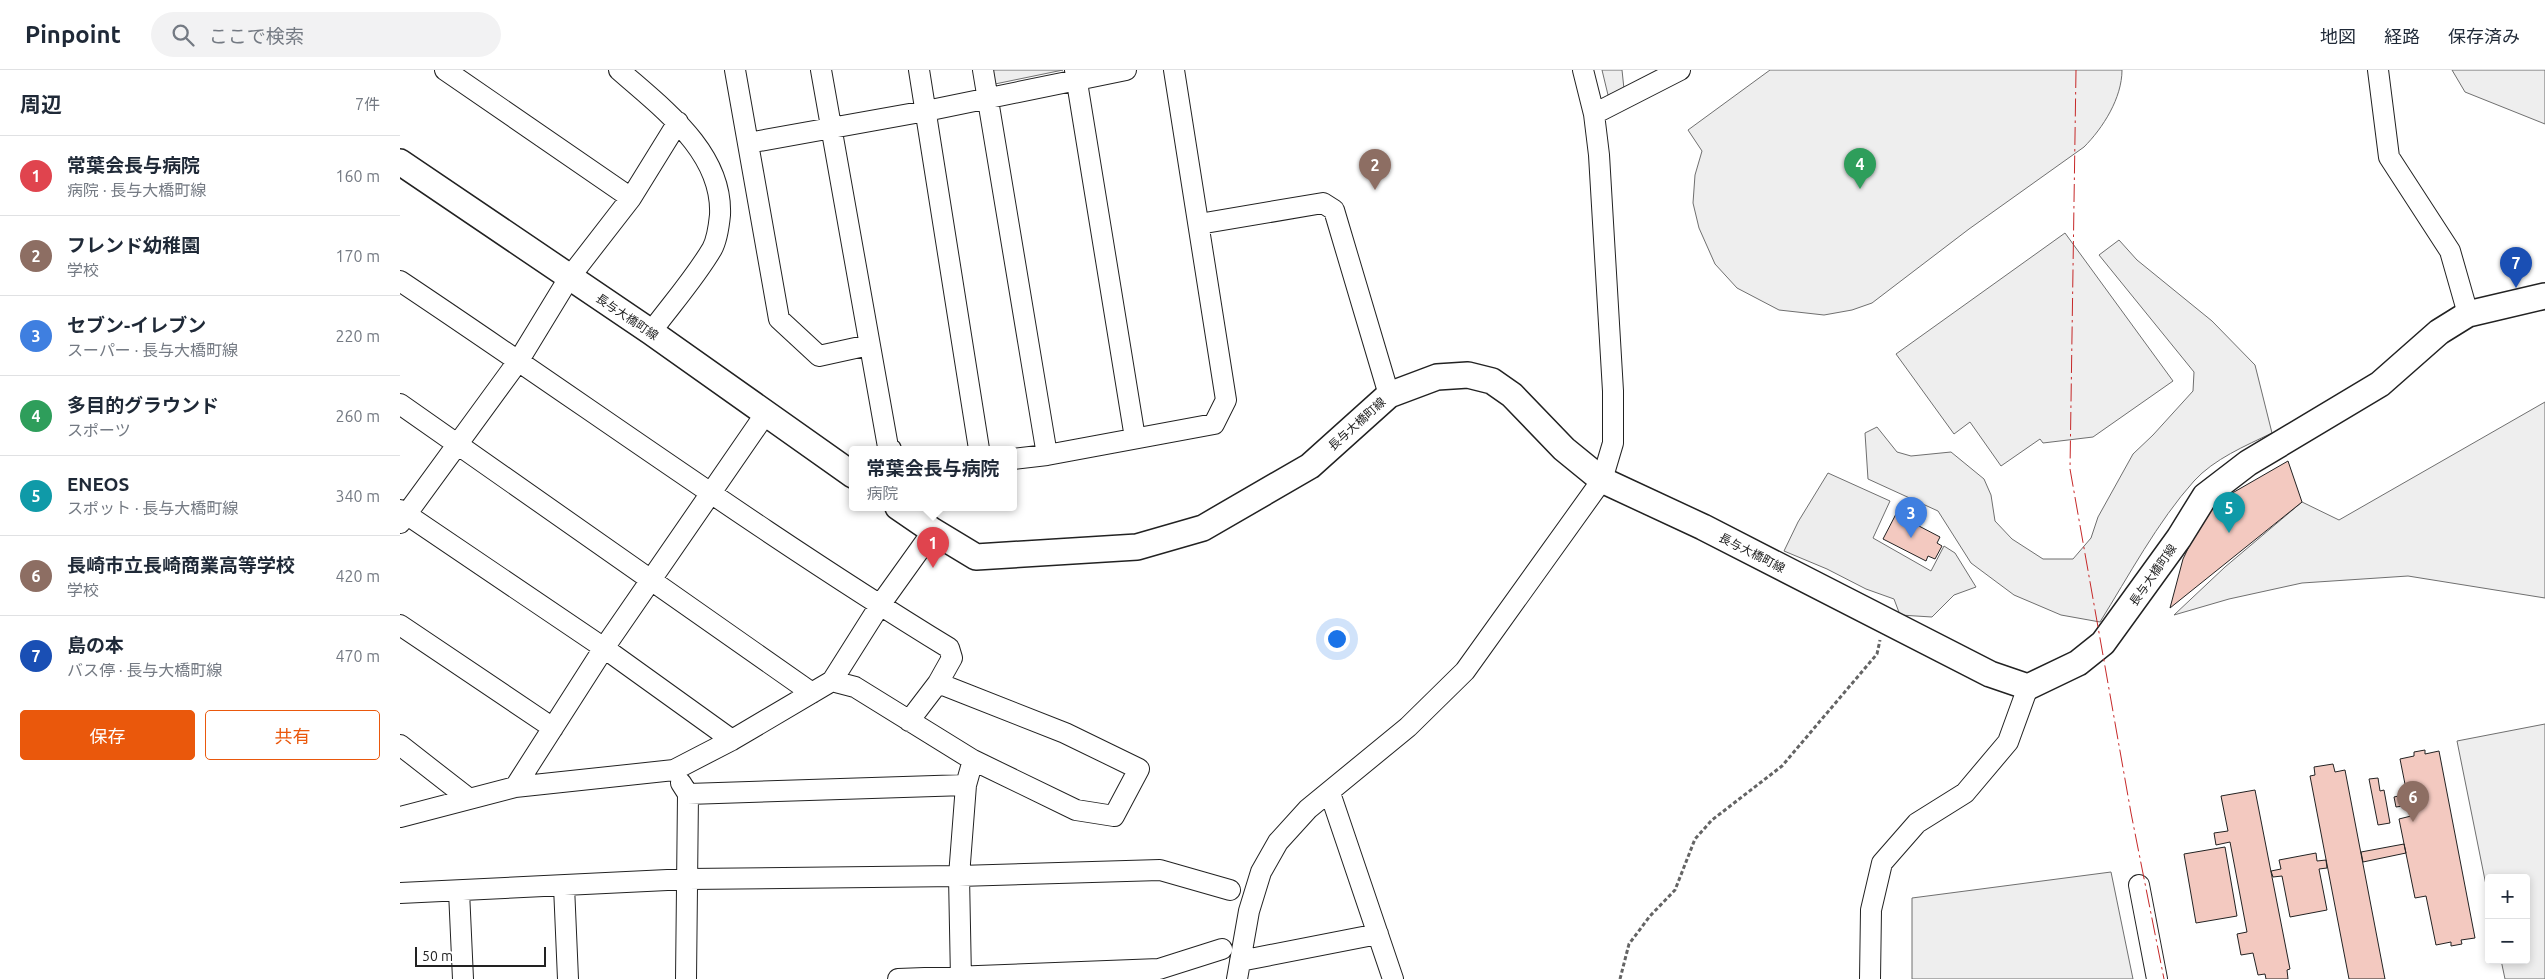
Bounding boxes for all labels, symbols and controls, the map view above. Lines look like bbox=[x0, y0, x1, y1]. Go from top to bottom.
search box bbox=[151, 12, 501, 57]
text: Pinpoint bbox=[25, 21, 121, 48]
icon: search bbox=[169, 21, 197, 49]
text: ここで検索 bbox=[209, 25, 304, 47]
text: 地図 bbox=[2320, 26, 2356, 46]
text: 経路 bbox=[2384, 26, 2420, 46]
text: 保存済み bbox=[2448, 26, 2520, 46]
text: 周辺 bbox=[20, 92, 62, 116]
text: 7件 bbox=[355, 95, 380, 113]
pin: 4 bbox=[1844, 148, 1876, 189]
pin: 2 bbox=[1359, 149, 1391, 190]
text: 常葉会長与病院 bbox=[67, 154, 200, 176]
text: 1 bbox=[31, 167, 41, 185]
text: 160 m bbox=[335, 167, 380, 185]
text: 病院 · 長与大橋町線 bbox=[67, 181, 206, 199]
text: フレンド幼稚園 bbox=[67, 234, 200, 256]
text: 2 bbox=[31, 247, 41, 265]
text: 170 m bbox=[335, 247, 380, 265]
pin: 7 bbox=[2500, 247, 2532, 288]
text: 学校 bbox=[67, 261, 99, 279]
street label: 長与大橋町線 bbox=[594, 291, 661, 342]
text: セブン-イレブン bbox=[67, 314, 206, 336]
text: 3 bbox=[31, 327, 41, 345]
text: 220 m bbox=[335, 327, 380, 345]
text: スーパー · 長与大橋町線 bbox=[67, 341, 238, 359]
text: 多目的グラウンド bbox=[67, 394, 219, 416]
street label: 長与大橋町線 bbox=[1326, 395, 1388, 453]
text: 4 bbox=[31, 407, 41, 425]
text: 260 m bbox=[335, 407, 380, 425]
text: スポーツ bbox=[67, 421, 131, 439]
popup bbox=[849, 446, 1017, 511]
text: 常葉会長与病院 bbox=[866, 457, 1000, 479]
text: ENEOS bbox=[67, 473, 129, 495]
text: 病院 bbox=[866, 484, 899, 502]
text: 5 bbox=[31, 487, 41, 505]
text: 340 m bbox=[335, 487, 380, 505]
pin: 5 bbox=[2213, 492, 2245, 533]
pin: 3 bbox=[1895, 497, 1927, 538]
text: スポット · 長与大橋町線 bbox=[67, 499, 238, 517]
pin: 1 bbox=[917, 527, 949, 568]
street label: 長与大橋町線 bbox=[1717, 530, 1787, 575]
street label: 長与大橋町線 bbox=[2127, 541, 2179, 608]
text: 長崎市立長崎商業高等学校 bbox=[67, 554, 295, 576]
text: 6 bbox=[31, 567, 41, 585]
text: 420 m bbox=[335, 567, 380, 585]
text: 学校 bbox=[67, 581, 99, 599]
your location bbox=[1324, 626, 1350, 652]
text: 島の本 bbox=[67, 634, 124, 656]
text: 7 bbox=[31, 647, 41, 665]
text: 470 m bbox=[335, 647, 380, 665]
text: バス停 · 長与大橋町線 bbox=[67, 661, 222, 679]
button: 保存 bbox=[20, 710, 195, 760]
button: 共有 bbox=[205, 710, 380, 760]
pin: 6 bbox=[2397, 781, 2429, 822]
map controls bbox=[2485, 874, 2530, 964]
button: + bbox=[2485, 874, 2530, 919]
button: − bbox=[2485, 919, 2530, 964]
scale bar bbox=[415, 944, 546, 967]
text: 50 m bbox=[422, 948, 453, 964]

